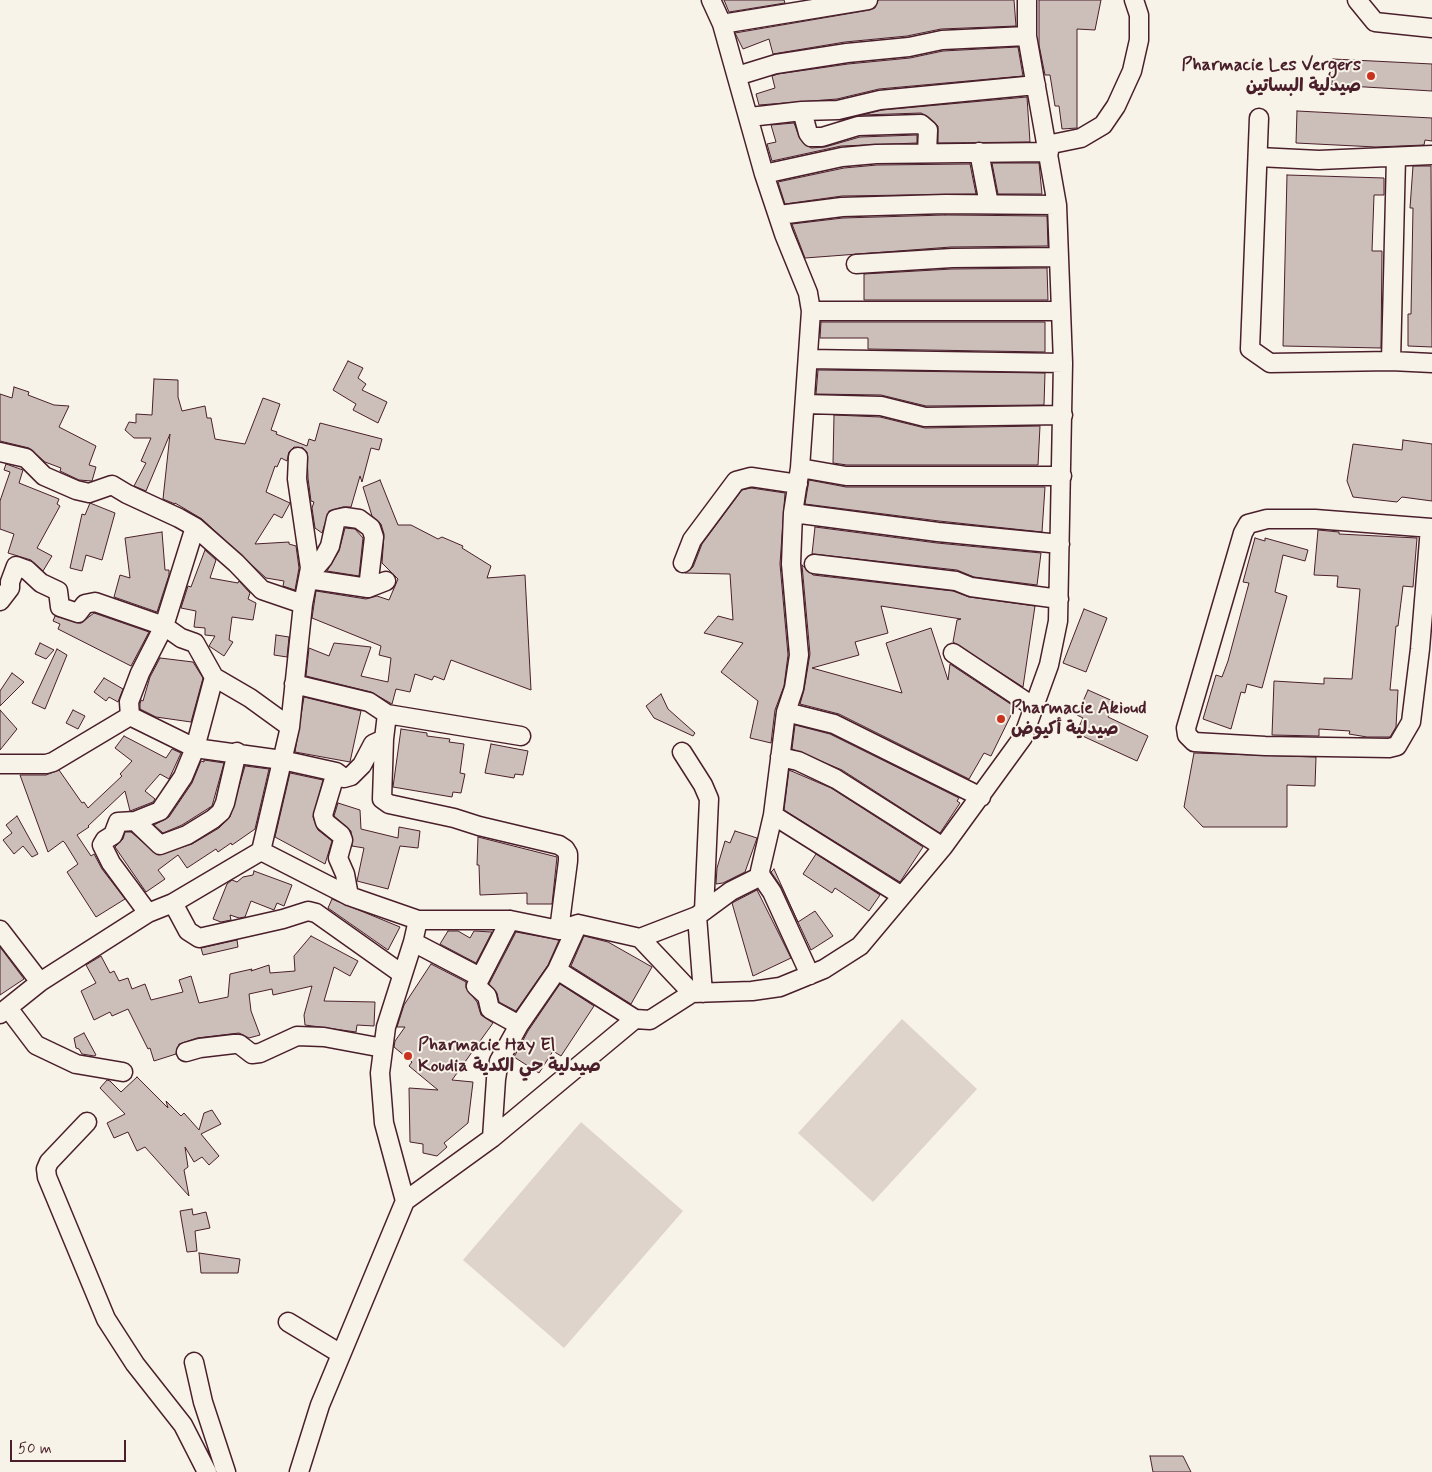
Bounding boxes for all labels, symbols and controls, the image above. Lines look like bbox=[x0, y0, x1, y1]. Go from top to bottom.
place label: Pharmacie Les Vergers صيدلية البساتين bbox=[1181, 55, 1361, 98]
marker: Pharmacie Les Vergers صيدلية البساتين bbox=[1365, 70, 1377, 82]
place label: Pharmacie Akioud صيدلية أكيوض bbox=[1011, 698, 1146, 741]
marker: Pharmacie Akioud صيدلية أكيوض bbox=[995, 713, 1007, 725]
place label: Pharmacie Hay El Koudia صيدلية حي الكدية bbox=[418, 1035, 601, 1078]
marker: Pharmacie Hay El Koudia صيدلية حي الكدية bbox=[402, 1050, 414, 1062]
scale bar bbox=[12, 1430, 129, 1462]
text: 50 m bbox=[18, 1439, 52, 1459]

